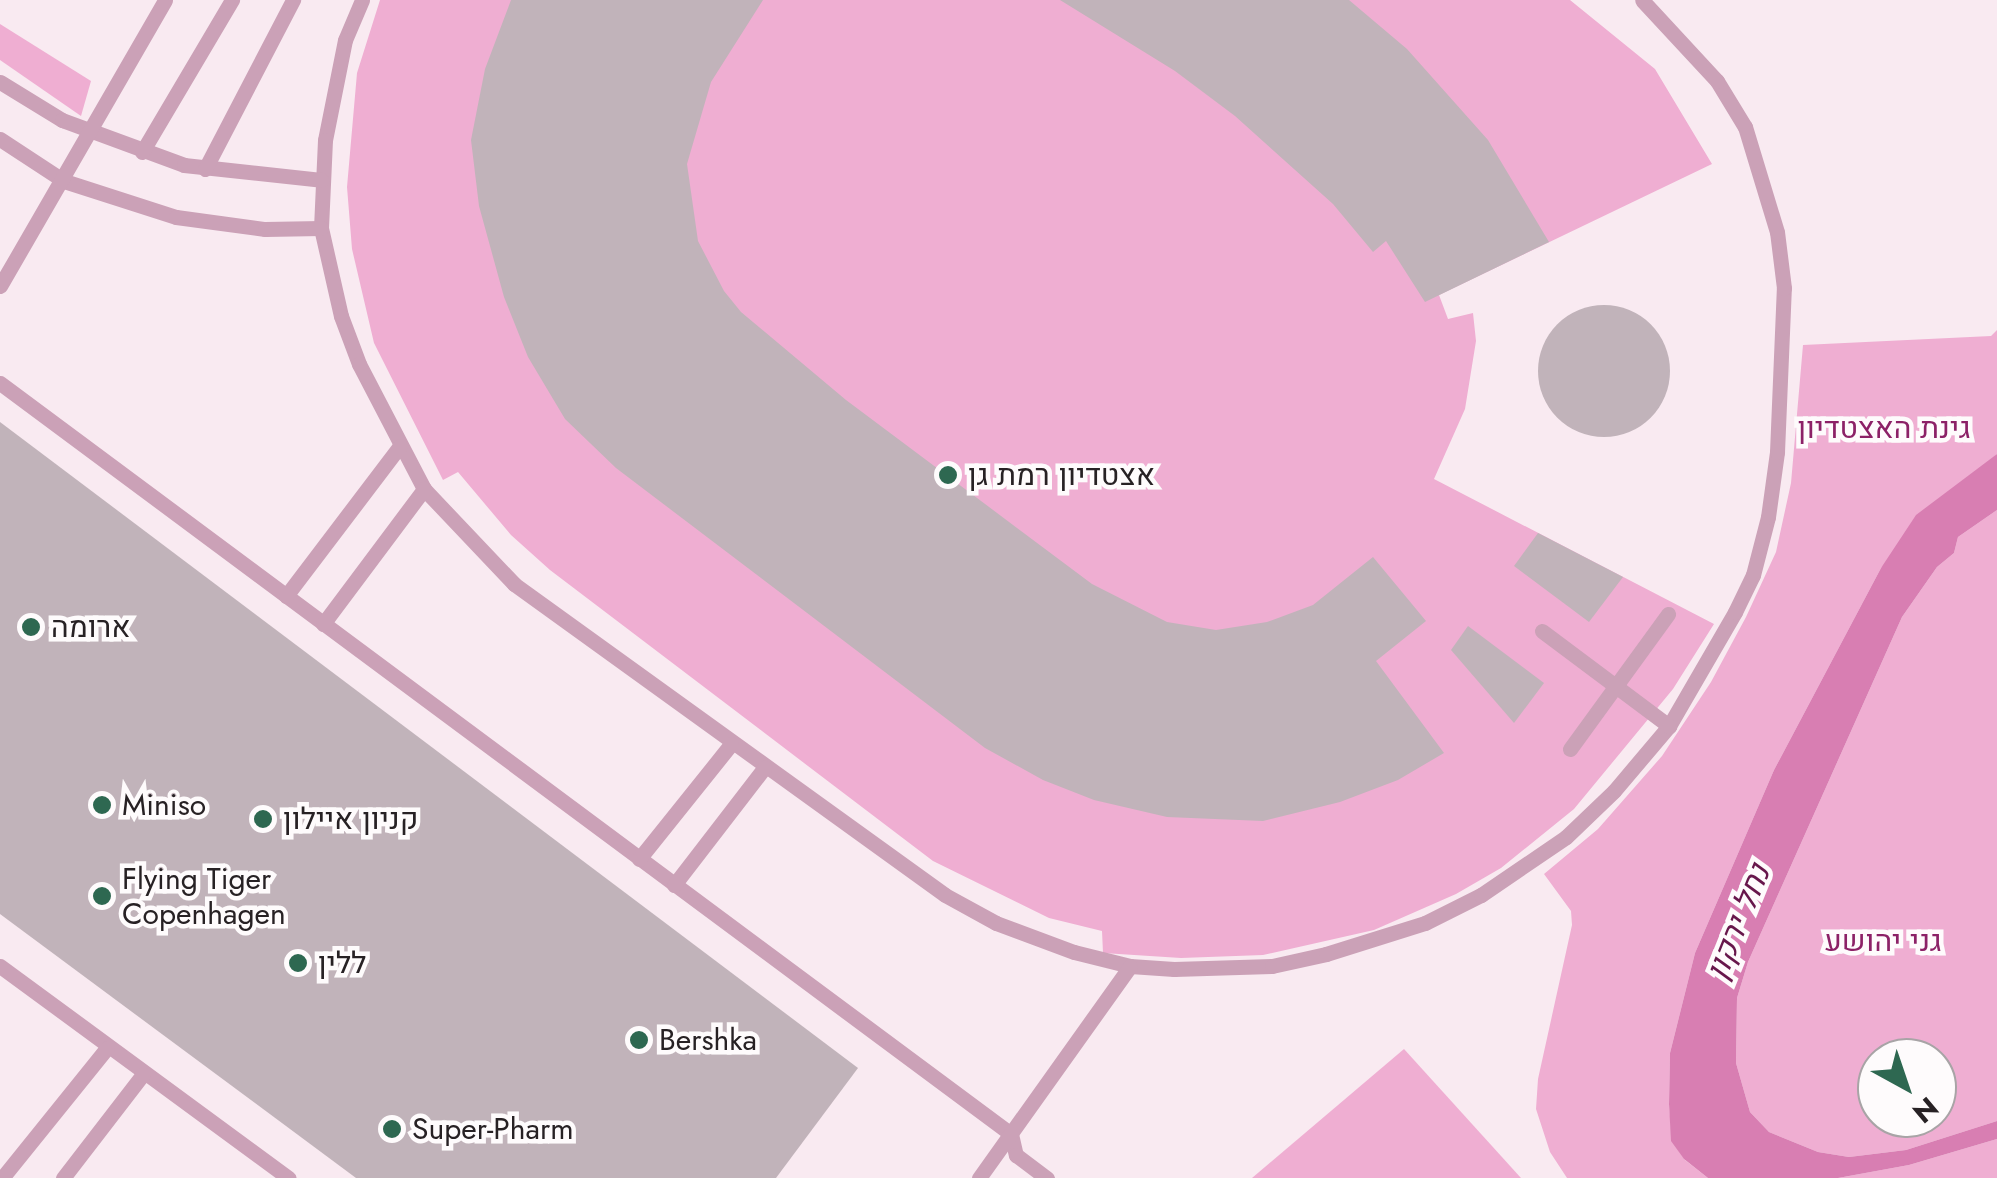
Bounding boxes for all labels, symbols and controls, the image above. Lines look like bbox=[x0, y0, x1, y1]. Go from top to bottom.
park label: גינת האצטדיון bbox=[1797, 410, 1971, 446]
place label: אצטדיון רמת גן bbox=[968, 457, 1155, 493]
marker: אצטדיון רמת גן bbox=[937, 464, 959, 486]
place label: ארומה bbox=[51, 609, 130, 645]
marker: ארומה bbox=[20, 616, 42, 638]
place label: Miniso bbox=[122, 787, 206, 823]
marker: Miniso bbox=[91, 794, 113, 816]
place label: קניון איילון bbox=[283, 801, 418, 837]
marker: קניון איילון bbox=[252, 808, 274, 830]
water label: נחל ירקון bbox=[1698, 859, 1778, 985]
place label: Flying Tiger Copenhagen bbox=[122, 861, 286, 932]
marker: Flying Tiger Copenhagen bbox=[91, 885, 113, 907]
park label: גני יהושע bbox=[1824, 923, 1942, 959]
place label: ללין bbox=[318, 945, 367, 981]
marker: ללין bbox=[287, 952, 309, 974]
place label: Bershka bbox=[659, 1022, 757, 1058]
marker: Bershka bbox=[628, 1029, 650, 1051]
north arrow bbox=[1857, 1038, 1957, 1138]
text: N bbox=[1904, 1087, 1947, 1133]
place label: Super-Pharm bbox=[412, 1111, 574, 1147]
marker: Super-Pharm bbox=[381, 1118, 403, 1140]

